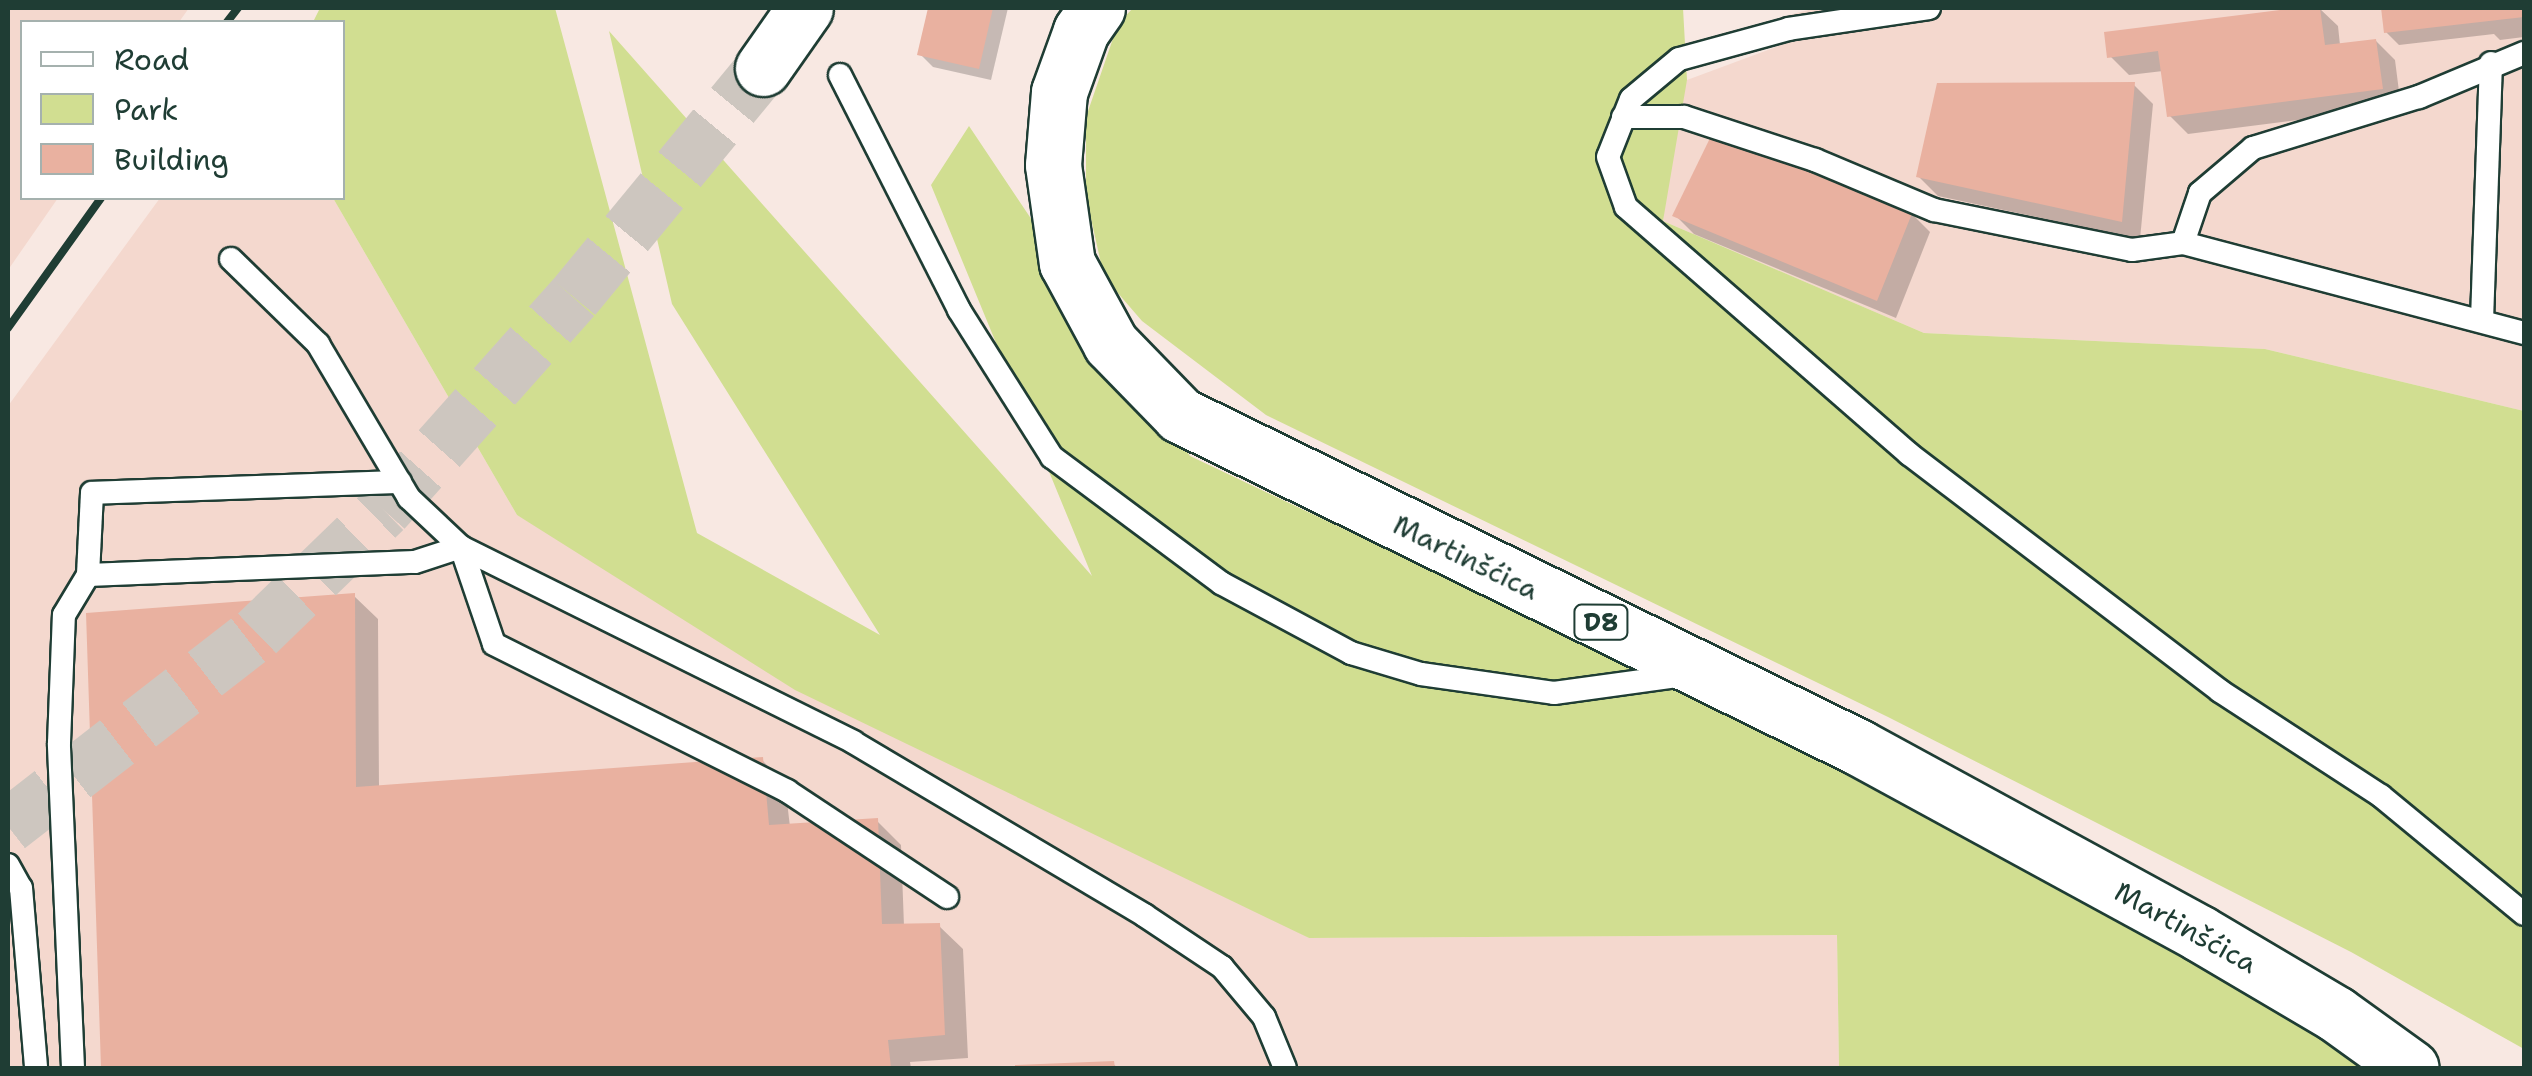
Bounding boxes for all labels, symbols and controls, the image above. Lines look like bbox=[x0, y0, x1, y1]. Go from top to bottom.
legend bbox=[20, 20, 345, 200]
text: Road bbox=[114, 39, 189, 80]
text: Park bbox=[114, 89, 178, 130]
text: Building bbox=[114, 139, 229, 180]
street label: Martinšćica bbox=[1388, 507, 1544, 607]
road number: D8 bbox=[1571, 602, 1631, 642]
street label: Martinšćica bbox=[2109, 874, 2263, 980]

